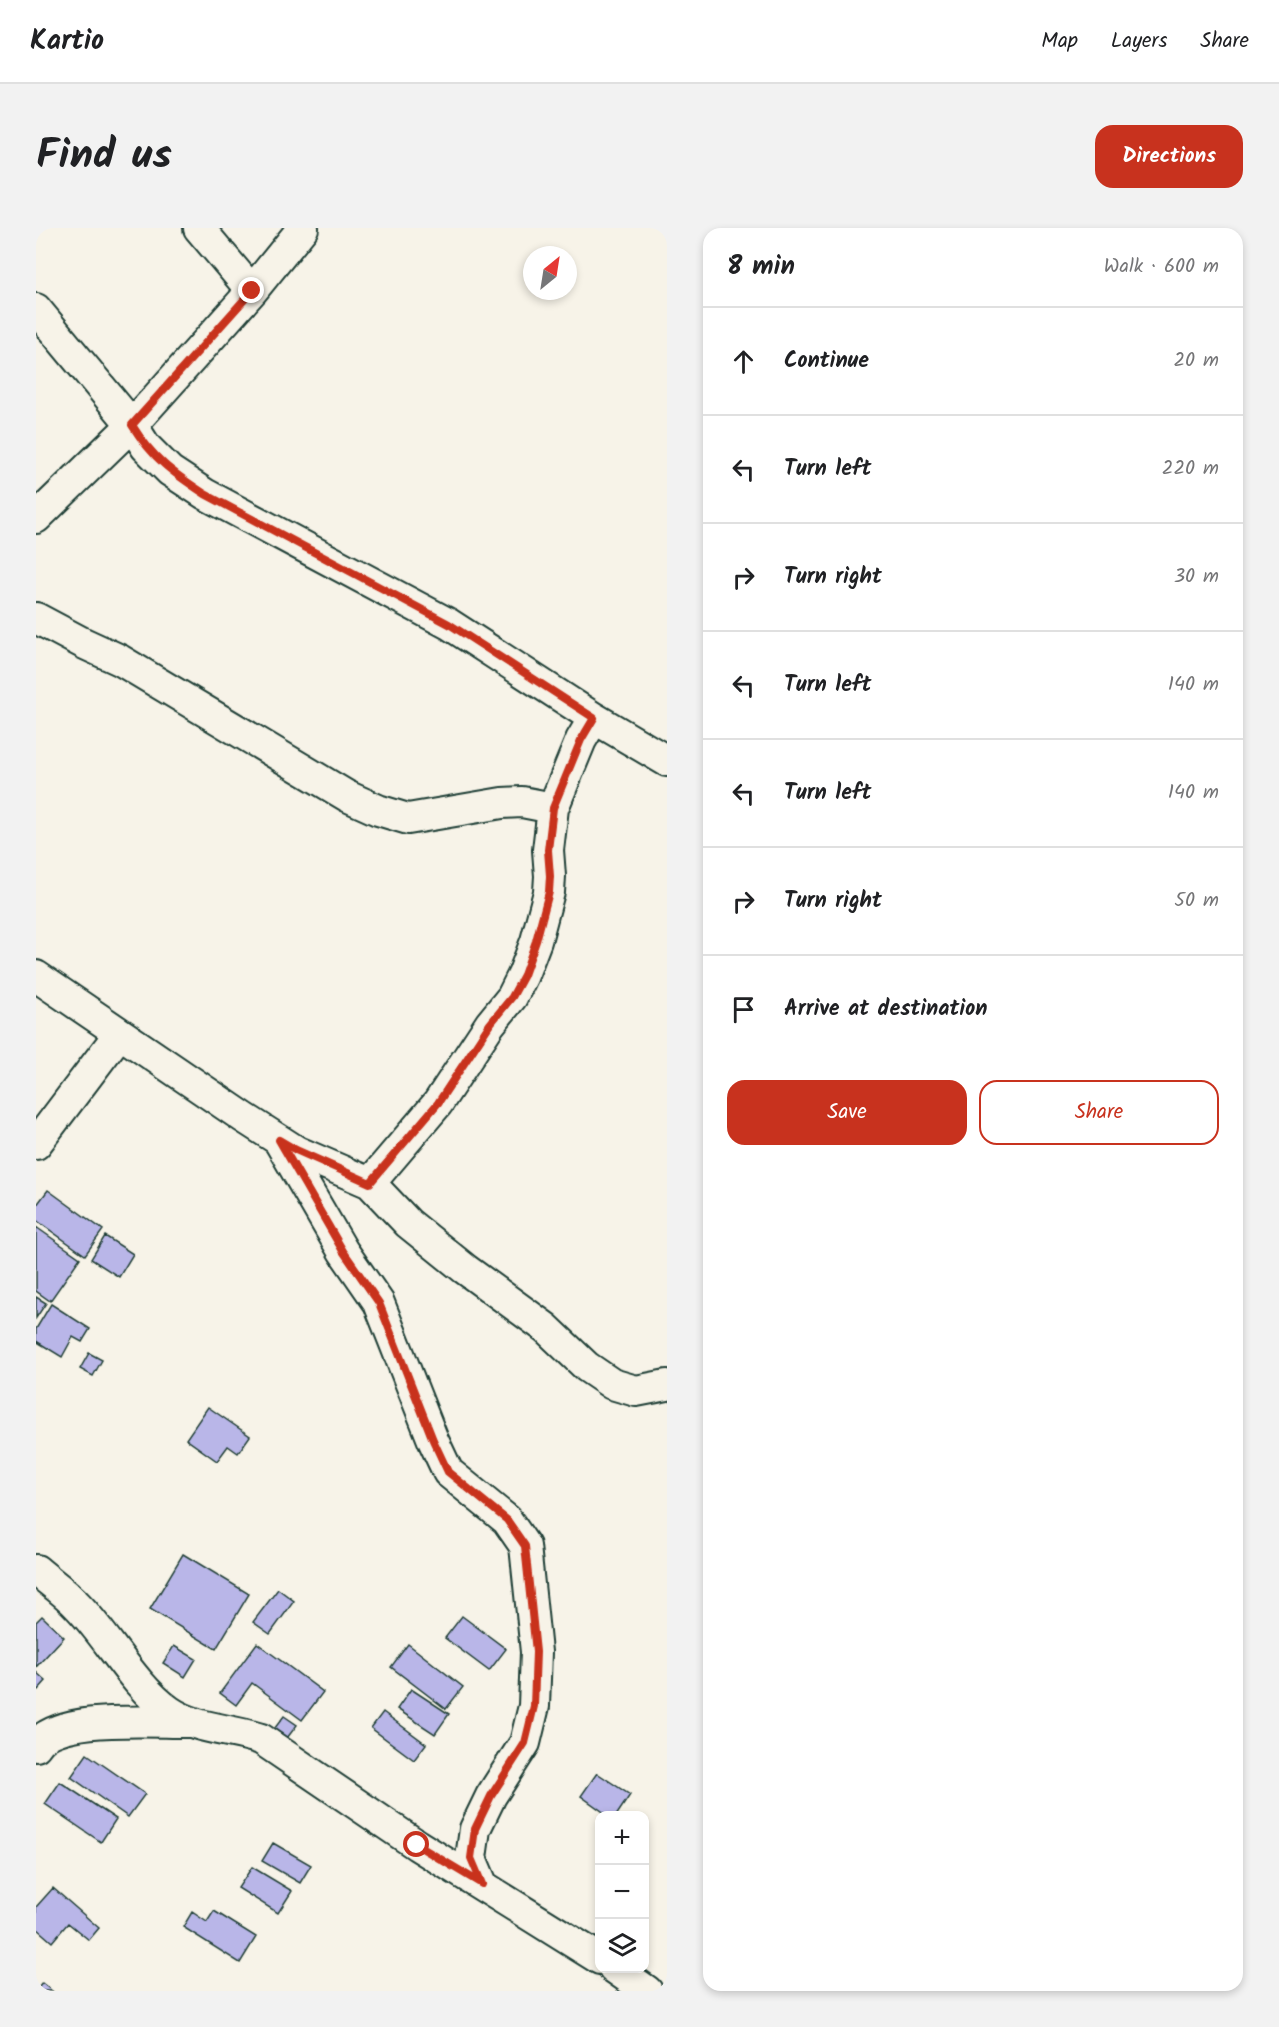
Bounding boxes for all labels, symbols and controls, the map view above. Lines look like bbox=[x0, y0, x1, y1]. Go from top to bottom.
text: Kartio bbox=[30, 19, 104, 64]
text: Map bbox=[1041, 25, 1078, 58]
text: Layers bbox=[1111, 25, 1167, 58]
text: Share bbox=[1200, 25, 1249, 58]
text: Find us bbox=[36, 123, 172, 190]
button: Directions bbox=[1095, 125, 1243, 188]
north arrow bbox=[523, 246, 577, 300]
text: 8 min bbox=[727, 246, 795, 288]
text: Walk · 600 m bbox=[1104, 251, 1219, 283]
route end bbox=[238, 277, 264, 303]
text: Continue bbox=[784, 344, 869, 379]
icon: ahead bbox=[727, 345, 760, 378]
text: 20 m bbox=[1173, 345, 1219, 377]
text: Turn left bbox=[784, 452, 871, 487]
icon: left bbox=[727, 453, 760, 486]
text: 220 m bbox=[1162, 453, 1219, 485]
text: Turn right bbox=[784, 560, 882, 595]
icon: right bbox=[727, 561, 760, 594]
text: 30 m bbox=[1174, 561, 1219, 593]
text: Turn left bbox=[784, 668, 871, 703]
icon: left bbox=[727, 669, 760, 702]
text: 140 m bbox=[1168, 669, 1219, 701]
text: Turn left bbox=[784, 776, 871, 811]
icon: left bbox=[727, 777, 760, 810]
text: 140 m bbox=[1168, 777, 1219, 809]
text: Turn right bbox=[784, 884, 882, 919]
icon: right bbox=[727, 885, 760, 918]
text: 50 m bbox=[1174, 885, 1219, 917]
text: Arrive at destination bbox=[784, 992, 987, 1027]
icon: arrive bbox=[727, 993, 760, 1026]
button: Save bbox=[727, 1080, 967, 1145]
button: Share bbox=[979, 1080, 1219, 1145]
map controls bbox=[595, 1811, 649, 1973]
button: + bbox=[595, 1811, 649, 1865]
route start bbox=[403, 1831, 429, 1857]
button: − bbox=[595, 1865, 649, 1919]
button: layers bbox=[595, 1919, 649, 1973]

